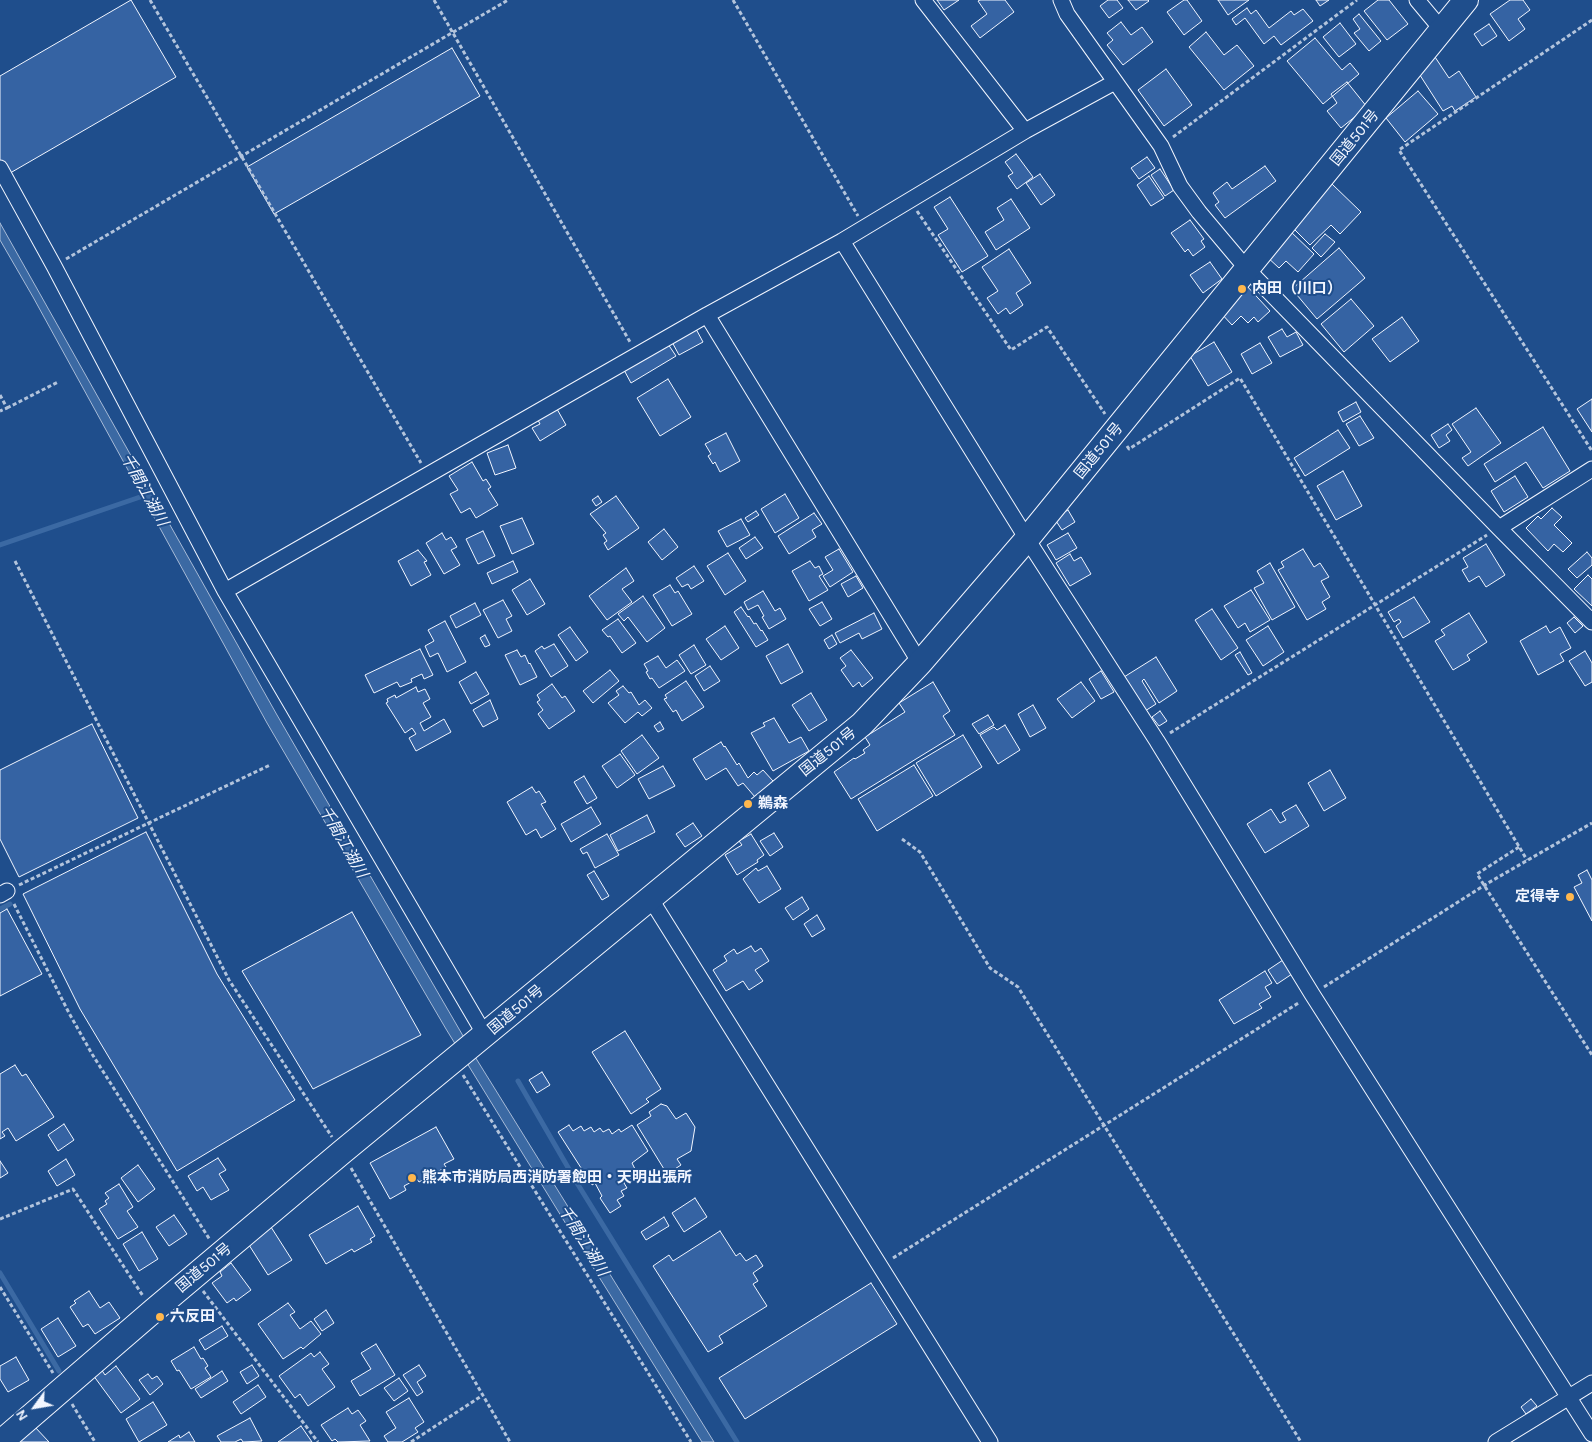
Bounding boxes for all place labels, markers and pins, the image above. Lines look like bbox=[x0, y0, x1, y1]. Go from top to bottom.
place label: 内田（川口） bbox=[1252, 280, 1342, 298]
marker: 内田（川口） bbox=[1236, 283, 1248, 295]
place label: 鵜森 bbox=[758, 795, 788, 813]
marker: 鵜森 bbox=[742, 798, 754, 810]
place label: 定得寺 bbox=[1515, 888, 1560, 906]
marker: 定得寺 bbox=[1564, 891, 1576, 903]
place label: 熊本市消防局西消防署飽田・天明出張所 bbox=[422, 1169, 692, 1187]
marker: 熊本市消防局西消防署飽田・天明出張所 bbox=[406, 1172, 418, 1184]
place label: 六反田 bbox=[170, 1308, 215, 1326]
marker: 六反田 bbox=[154, 1311, 166, 1323]

